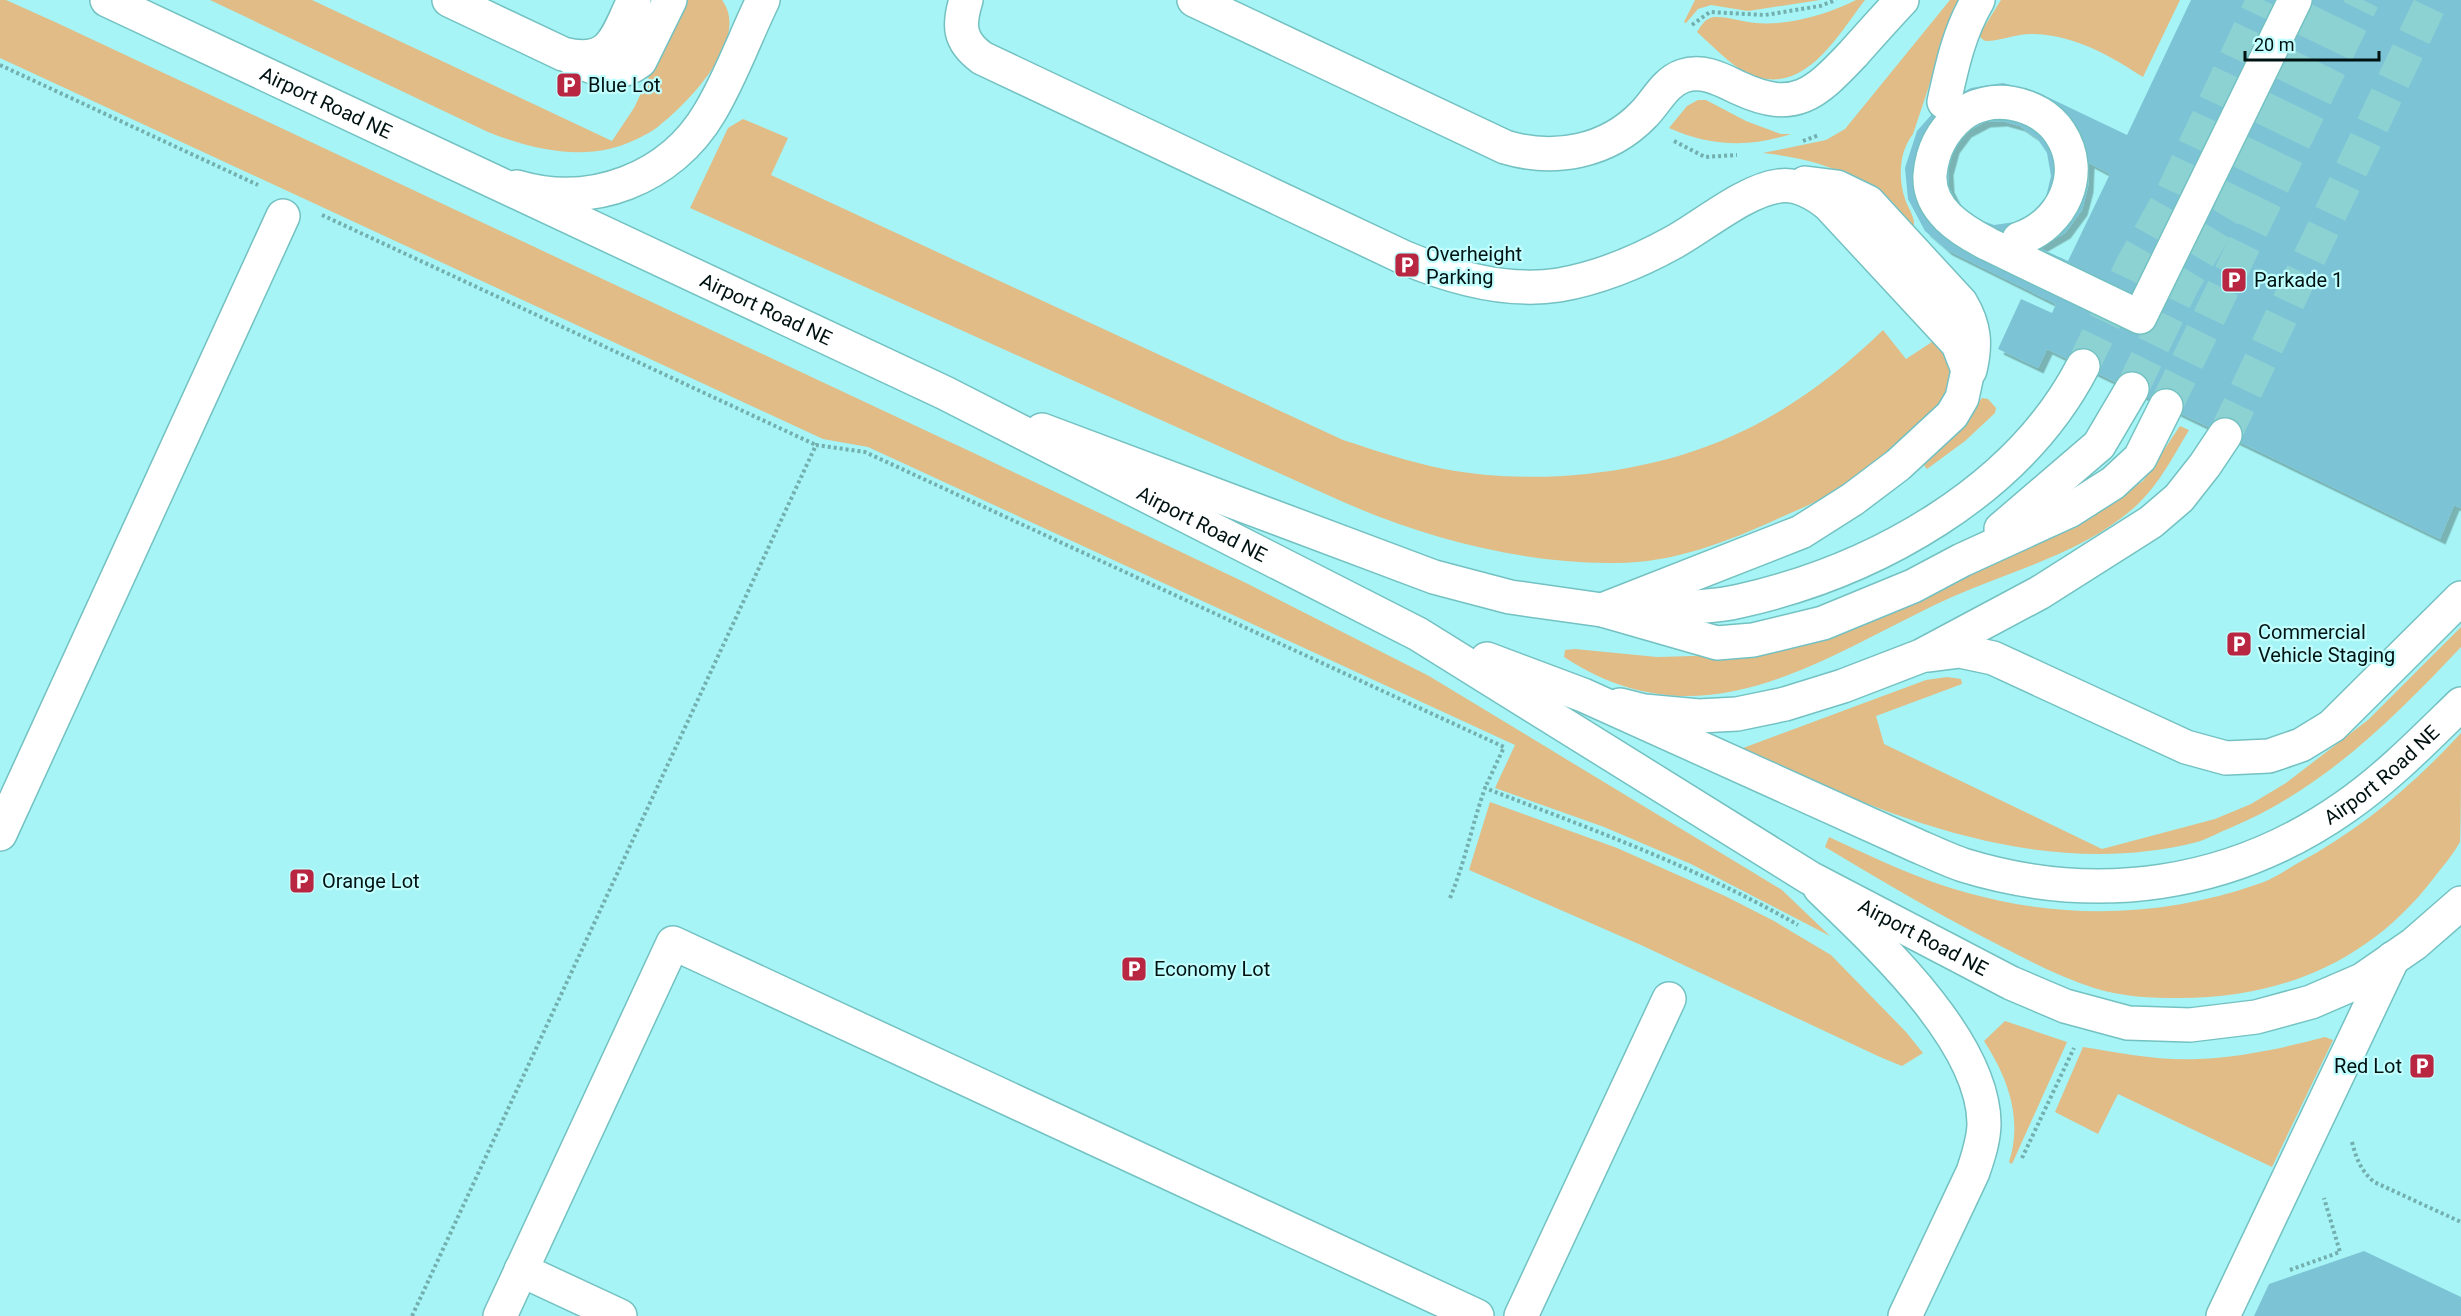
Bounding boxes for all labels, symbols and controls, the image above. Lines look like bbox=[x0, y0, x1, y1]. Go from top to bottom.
scale bar bbox=[2245, 24, 2378, 62]
text: 20 m bbox=[2254, 34, 2294, 55]
street label: Airport Road NE bbox=[256, 62, 396, 144]
parking icon: Blue Lot bbox=[554, 70, 584, 100]
place label: Blue Lot bbox=[588, 73, 661, 97]
place label: Overheight Parking bbox=[1426, 242, 1522, 289]
parking icon: Overheight Parking bbox=[1392, 250, 1422, 280]
parking icon: Parkade 1 bbox=[2219, 265, 2249, 295]
street label: Airport Road NE bbox=[696, 268, 836, 350]
place label: Parkade 1 bbox=[2254, 268, 2343, 292]
street label: Airport Road NE bbox=[1133, 481, 1271, 567]
place label: Commercial Vehicle Staging bbox=[2258, 620, 2395, 667]
parking icon: Commercial Vehicle Staging bbox=[2224, 629, 2254, 659]
street label: Airport Road NE bbox=[2320, 720, 2444, 830]
parking icon: Orange Lot bbox=[287, 866, 317, 896]
place label: Orange Lot bbox=[322, 869, 420, 893]
street label: Airport Road NE bbox=[1855, 894, 1992, 981]
parking icon: Economy Lot bbox=[1119, 954, 1149, 984]
place label: Economy Lot bbox=[1154, 957, 1270, 981]
parking icon: Red Lot bbox=[2407, 1051, 2437, 1081]
place label: Red Lot bbox=[2334, 1054, 2402, 1078]

